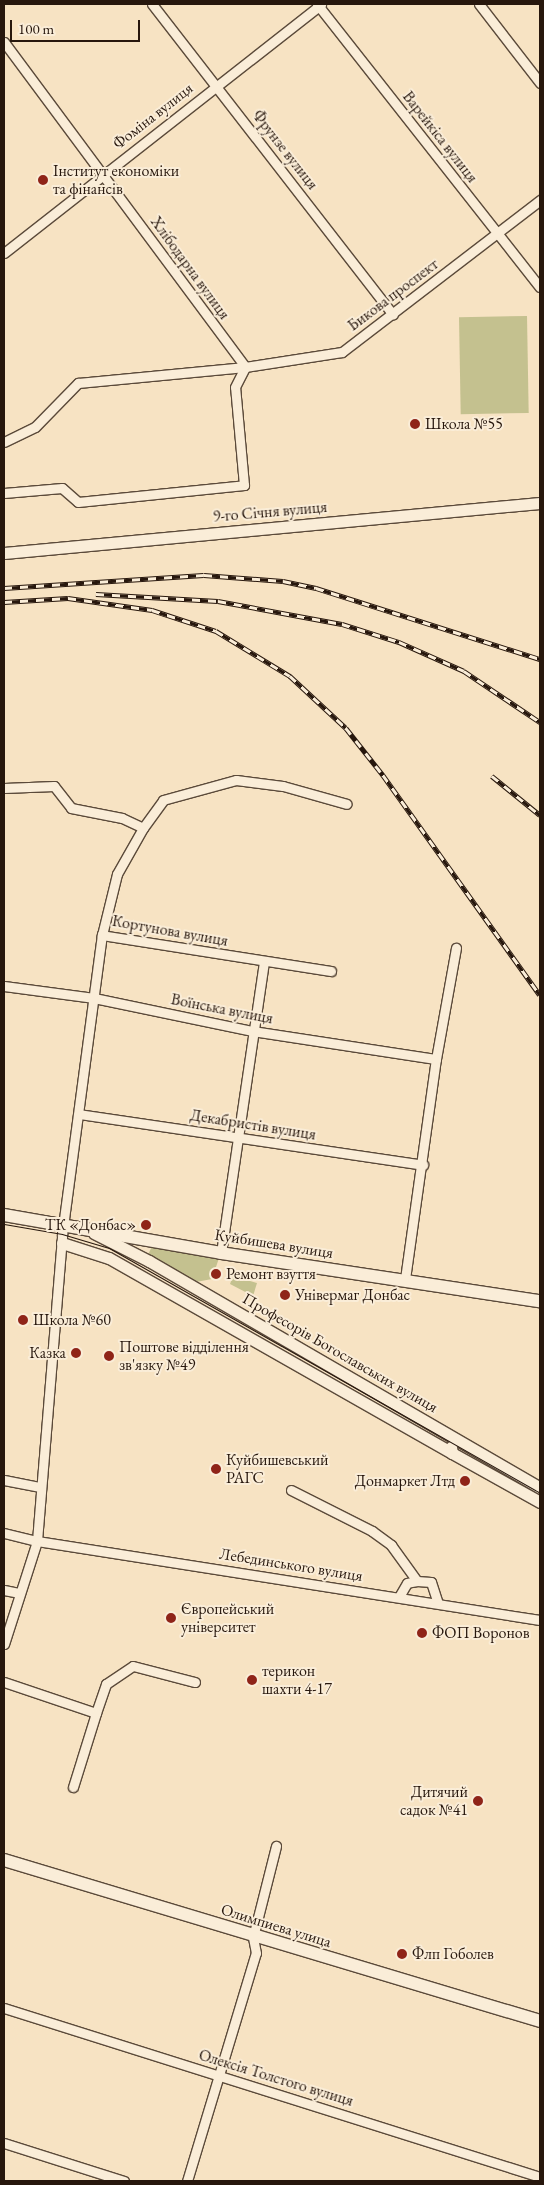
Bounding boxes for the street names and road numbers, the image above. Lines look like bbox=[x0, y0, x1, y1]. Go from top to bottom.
street label: Фоміна вулиця bbox=[109, 79, 197, 153]
street label: Варейкіса вулиця bbox=[398, 87, 482, 187]
street label: Фрунзе вулиця bbox=[248, 106, 322, 194]
street label: Хлібодарна вулиця bbox=[146, 213, 234, 323]
street label: Бикова проспект bbox=[344, 255, 442, 335]
street label: 9-го Січня вулиця bbox=[212, 497, 328, 527]
street label: Кортунова вулиця bbox=[111, 911, 229, 951]
street label: Воїнська вулиця bbox=[169, 990, 275, 1028]
street label: Декабристів вулиця bbox=[189, 1106, 317, 1144]
street label: Куйбишева вулиця bbox=[213, 1225, 335, 1263]
street label: Професорів Богославських вулиця bbox=[239, 1289, 441, 1417]
street label: Лебединського вулиця bbox=[218, 1544, 364, 1586]
street label: Олимпиева улица bbox=[218, 1900, 334, 1952]
street label: Олексія Толстого вулиця bbox=[196, 2045, 356, 2111]

